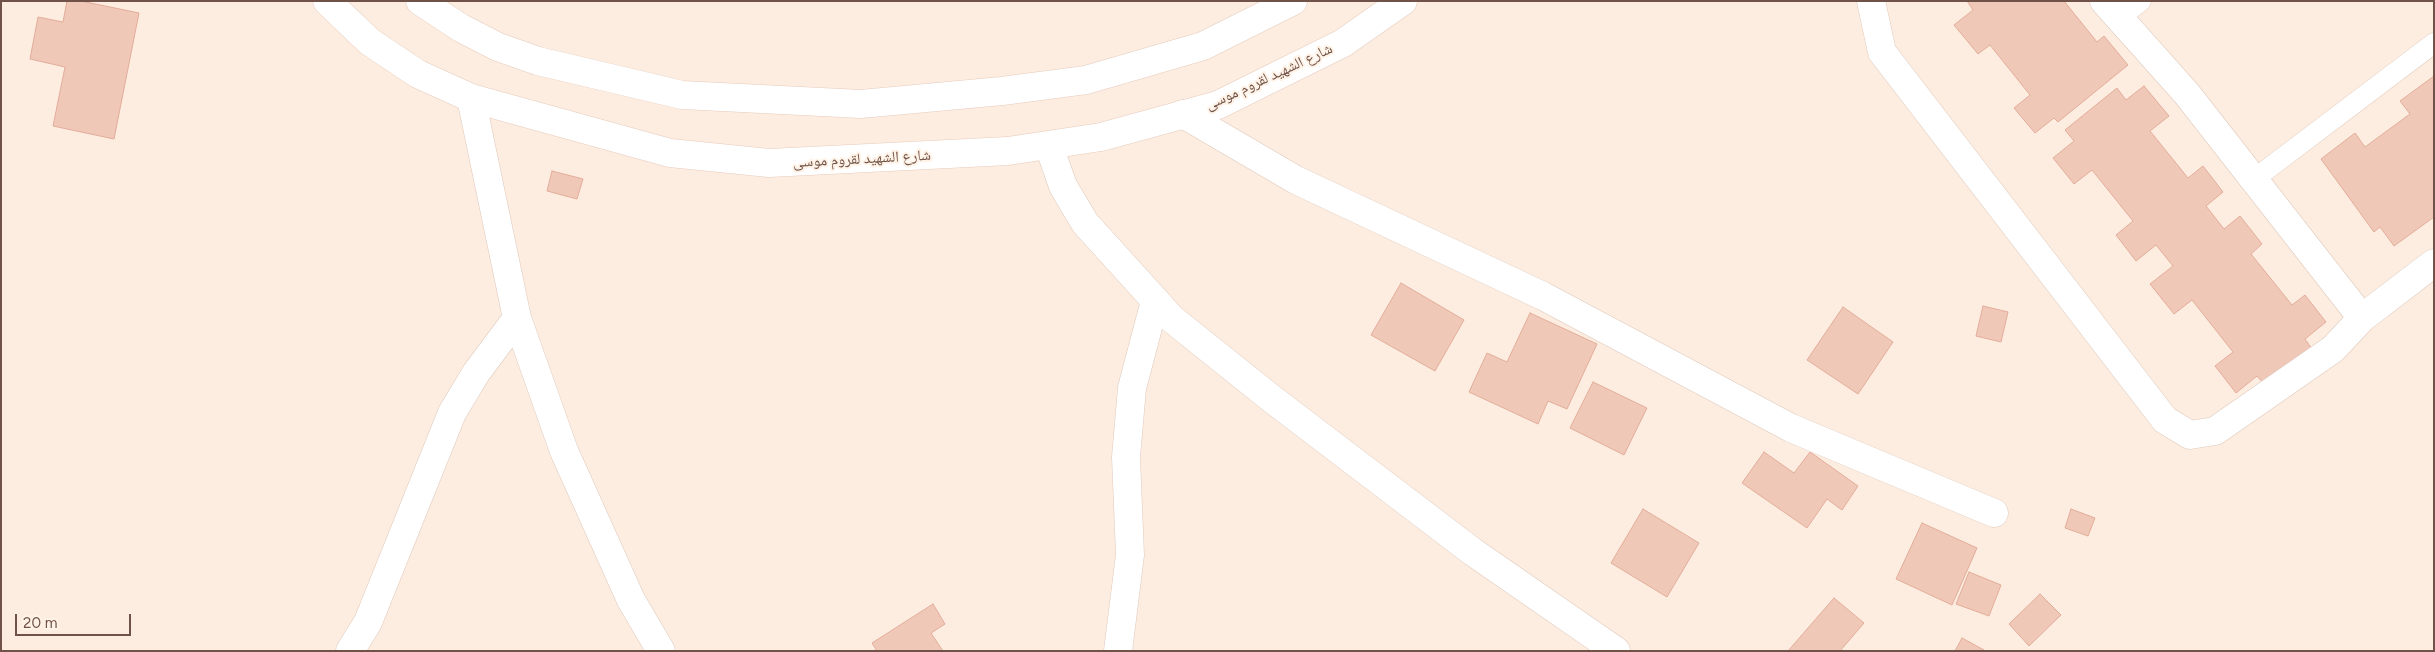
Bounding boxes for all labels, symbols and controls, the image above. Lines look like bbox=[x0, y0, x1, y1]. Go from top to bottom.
street label: شارع الشهيد لقروم موسى bbox=[1203, 40, 1335, 114]
street label: شارع الشهيد لقروم موسى bbox=[793, 146, 931, 172]
scale bar bbox=[18, 604, 134, 636]
text: 20 m bbox=[23, 614, 57, 632]

